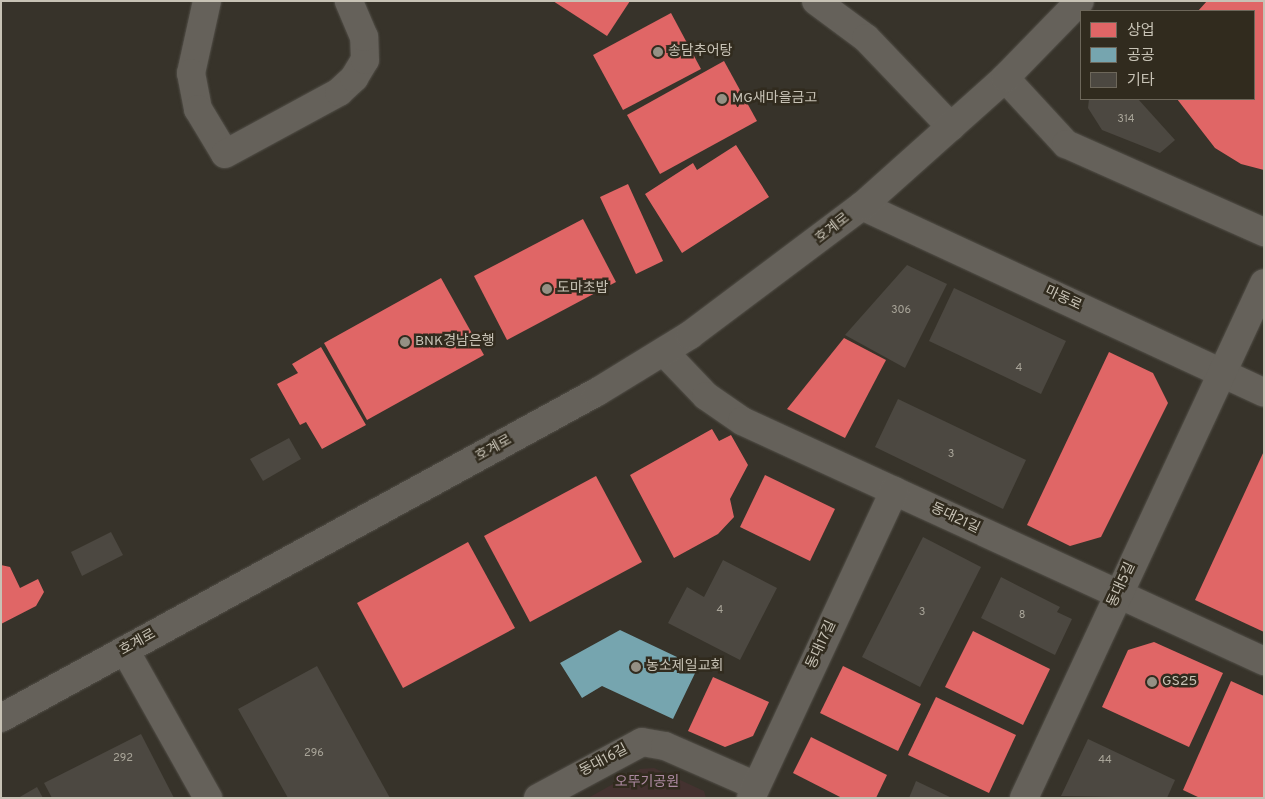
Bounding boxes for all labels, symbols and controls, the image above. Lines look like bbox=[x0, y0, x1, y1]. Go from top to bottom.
legend bbox=[1080, 10, 1255, 100]
text: 상업 bbox=[1127, 22, 1155, 41]
place label: 송담추어탕 bbox=[668, 44, 732, 60]
marker: 송담추어탕 bbox=[652, 46, 664, 58]
text: 공공 bbox=[1127, 47, 1155, 66]
text: 기타 bbox=[1127, 72, 1155, 91]
place label: MG새마을금고 bbox=[732, 91, 817, 107]
marker: MG새마을금고 bbox=[716, 93, 728, 105]
house number: 314 bbox=[1117, 112, 1135, 126]
street label: 호계로 bbox=[813, 210, 853, 248]
place label: 도마초밥 bbox=[557, 281, 609, 297]
marker: 도마초밥 bbox=[541, 283, 553, 295]
street label: 마동로 bbox=[1042, 283, 1084, 315]
house number: 306 bbox=[891, 303, 911, 317]
place label: BNK경남은행 bbox=[415, 334, 495, 350]
marker: BNK경남은행 bbox=[399, 336, 411, 348]
house number: 4 bbox=[1016, 361, 1022, 375]
street label: 호계로 bbox=[473, 432, 515, 466]
house number: 3 bbox=[948, 447, 954, 461]
street label: 동대21길 bbox=[928, 500, 982, 538]
street label: 동대5길 bbox=[1104, 560, 1140, 610]
house number: 4 bbox=[717, 603, 723, 617]
house number: 3 bbox=[919, 605, 925, 619]
house number: 8 bbox=[1019, 608, 1025, 622]
street label: 동대17길 bbox=[804, 618, 840, 672]
street label: 호계로 bbox=[117, 626, 159, 660]
place label: 농소제일교회 bbox=[646, 659, 723, 675]
marker: 농소제일교회 bbox=[630, 661, 642, 673]
place label: GS25 bbox=[1162, 674, 1197, 690]
marker: GS25 bbox=[1146, 676, 1158, 688]
street label: 동대16길 bbox=[577, 741, 631, 781]
house number: 296 bbox=[304, 746, 324, 760]
house number: 292 bbox=[113, 751, 133, 765]
house number: 44 bbox=[1098, 753, 1112, 767]
park label: 오뚜기공원 bbox=[615, 775, 679, 791]

